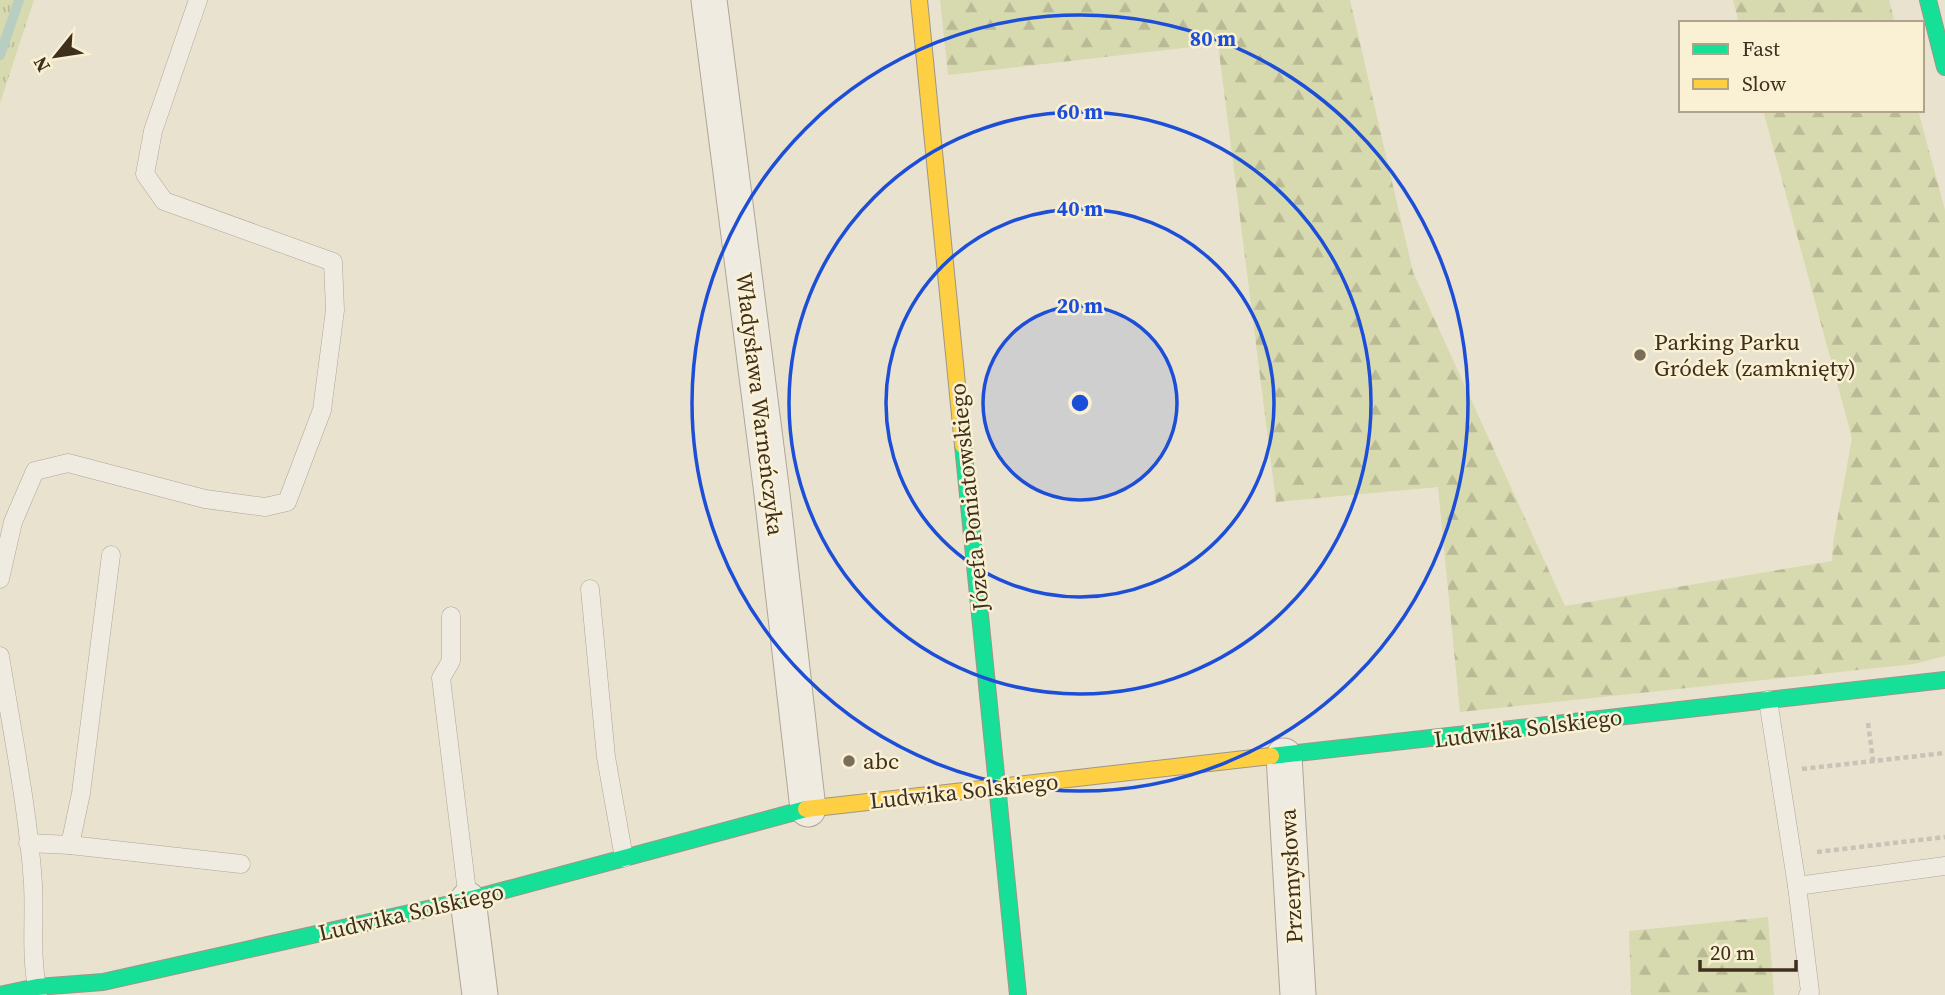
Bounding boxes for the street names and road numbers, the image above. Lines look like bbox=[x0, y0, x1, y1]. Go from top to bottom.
street label: Władysława Warneńczyka bbox=[728, 271, 792, 538]
street label: Józefa Poniatowskiego bbox=[941, 382, 997, 613]
street label: Ludwika Solskiego bbox=[1432, 701, 1624, 755]
street label: Ludwika Solskiego bbox=[868, 765, 1060, 817]
street label: Przemysłowa bbox=[1271, 807, 1311, 944]
street label: Ludwika Solskiego bbox=[315, 875, 507, 949]

